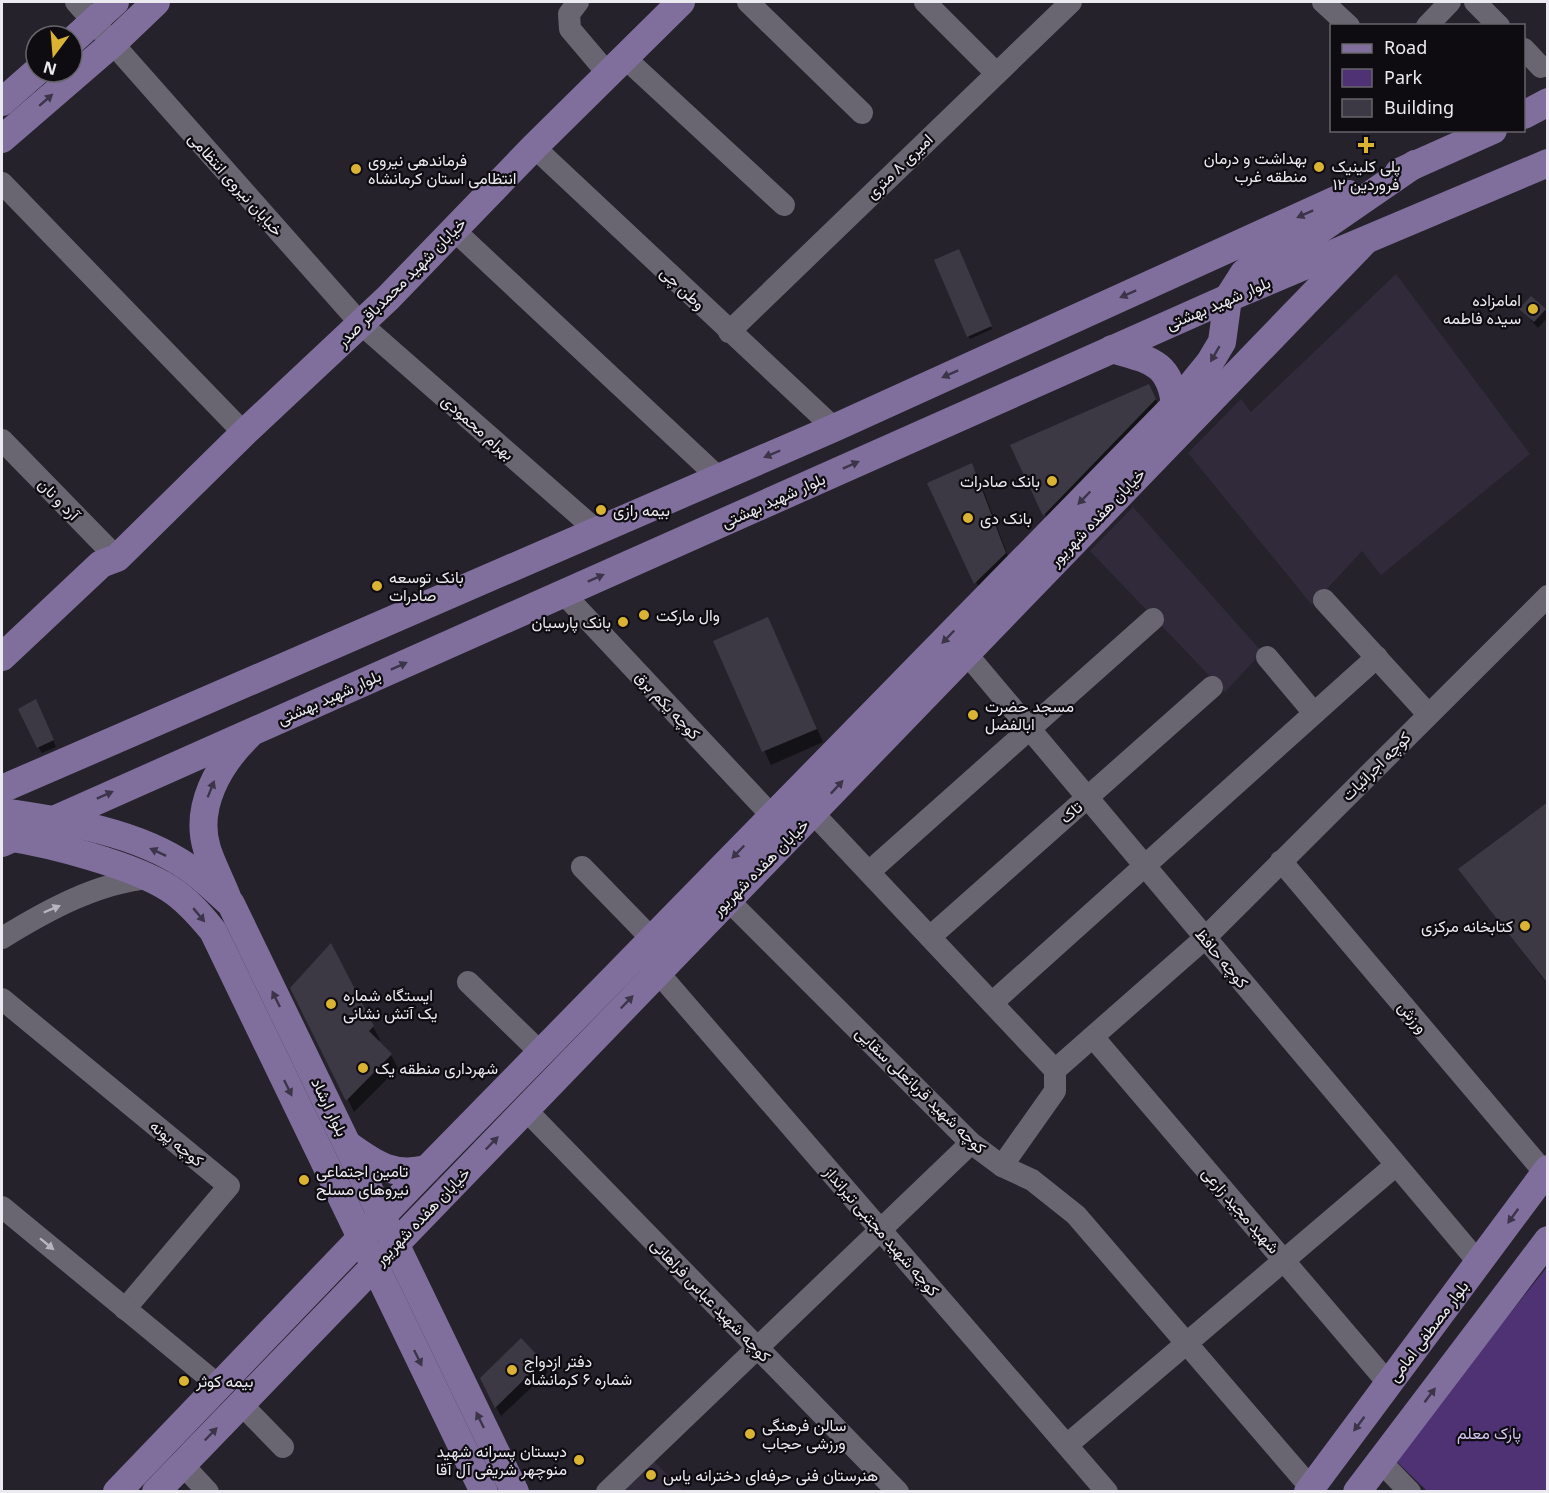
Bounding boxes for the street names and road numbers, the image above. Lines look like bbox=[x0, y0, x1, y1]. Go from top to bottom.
street label: خیابان نیروی انتظامی bbox=[184, 127, 289, 241]
street label: امیری ۸ متری bbox=[861, 128, 937, 204]
street label: خیابان شهید محمدباقر صدر bbox=[331, 212, 471, 352]
street label: وطن چی bbox=[655, 261, 710, 315]
street label: بلوار شهید بهشتی bbox=[1162, 271, 1274, 335]
street label: بهرام محمودی bbox=[437, 389, 519, 465]
street label: خیابان هفده شهریور bbox=[1044, 463, 1150, 572]
street label: بلوار شهید بهشتی bbox=[718, 467, 828, 533]
street label: آرد و نان bbox=[34, 473, 85, 526]
street label: بلوار شهید بهشتی bbox=[274, 664, 384, 730]
street label: کوچه یکم برق bbox=[630, 666, 705, 745]
street label: کوچه اجرائیات bbox=[1337, 727, 1416, 806]
street label: تاک bbox=[1055, 796, 1087, 828]
street label: خیابان هفده شهریور bbox=[706, 813, 814, 921]
street label: کوچه حافظ bbox=[1190, 923, 1254, 993]
street label: ورزش bbox=[1393, 996, 1433, 1038]
street label: کوچه شهید قربانعلی سقایی bbox=[850, 1022, 991, 1159]
street label: بلوار ارشاد bbox=[306, 1074, 354, 1140]
street label: کوچه پونه bbox=[145, 1115, 208, 1172]
street label: کوچه شهید مجتبی تیرانداز bbox=[818, 1161, 945, 1301]
street label: خیابان هفده شهریور bbox=[369, 1162, 475, 1271]
street label: شهید مجید زارعی bbox=[1197, 1162, 1285, 1258]
street label: کوچه شهید عباس فراهانی bbox=[645, 1233, 776, 1367]
street label: بلوار مصطفی امامی bbox=[1383, 1276, 1473, 1386]

